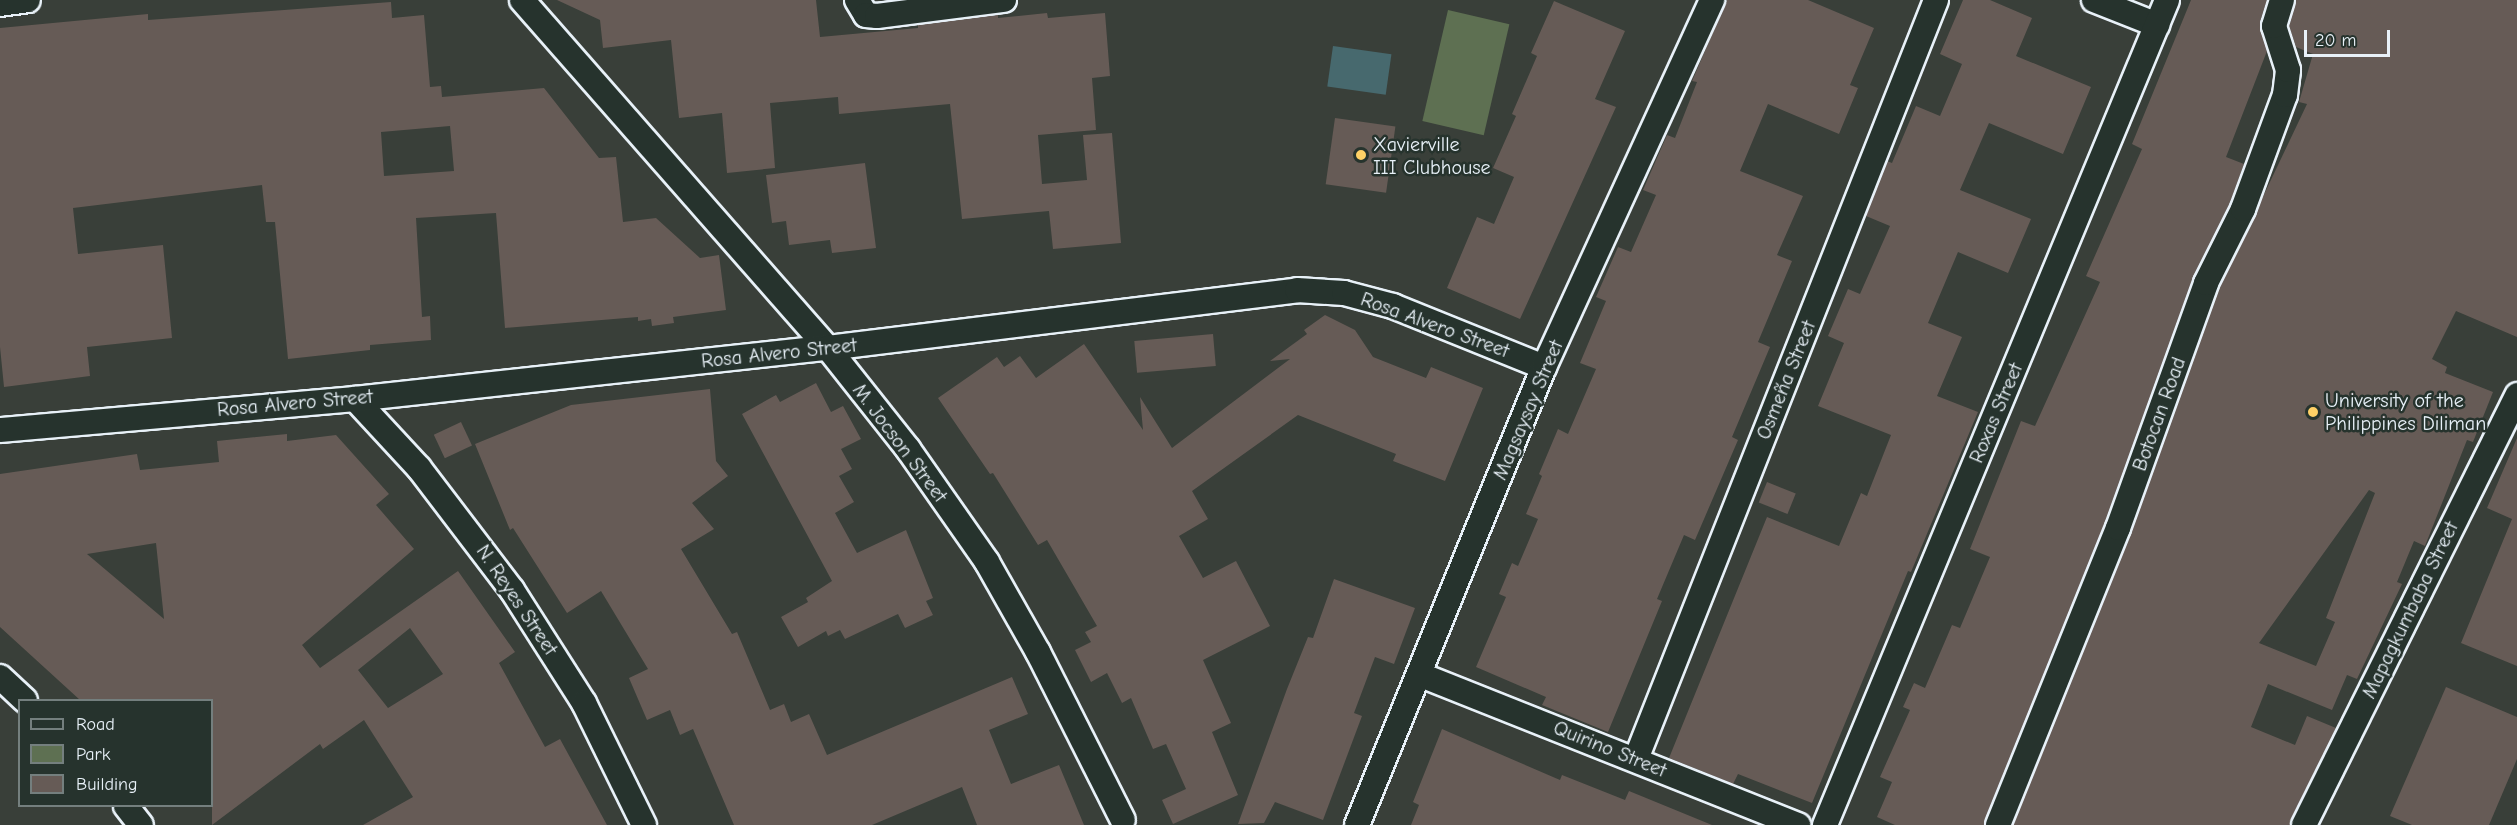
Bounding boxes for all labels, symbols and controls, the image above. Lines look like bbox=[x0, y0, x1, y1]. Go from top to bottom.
scale bar bbox=[2307, 18, 2392, 56]
text: 20 m bbox=[2315, 30, 2356, 51]
place label: Xavierville III Clubhouse bbox=[1373, 132, 1491, 179]
marker: Xavierville III Clubhouse bbox=[1354, 148, 1368, 162]
street label: Rosa Alvero Street bbox=[1357, 287, 1513, 363]
street label: Osmeña Street bbox=[1751, 317, 1821, 443]
street label: Rosa Alvero Street bbox=[700, 333, 858, 373]
street label: Magsaysay Street bbox=[1488, 337, 1568, 483]
street label: Botocan Road bbox=[2127, 354, 2191, 474]
street label: Roxas Street bbox=[1964, 359, 2028, 467]
street label: M. Jocson Street bbox=[848, 379, 952, 507]
street label: Rosa Alvero Street bbox=[216, 384, 374, 422]
place label: University of the Philippines Diliman bbox=[2325, 388, 2486, 435]
marker: University of the Philippines Diliman bbox=[2306, 405, 2320, 419]
street label: Mapagkumbaba Street bbox=[2357, 518, 2463, 702]
street label: N. Reyes Street bbox=[471, 540, 563, 660]
legend bbox=[18, 699, 213, 807]
text: Road bbox=[76, 714, 115, 735]
street label: Quirino Street bbox=[1550, 715, 1670, 783]
text: Park bbox=[76, 744, 110, 765]
text: Building bbox=[76, 774, 138, 795]

